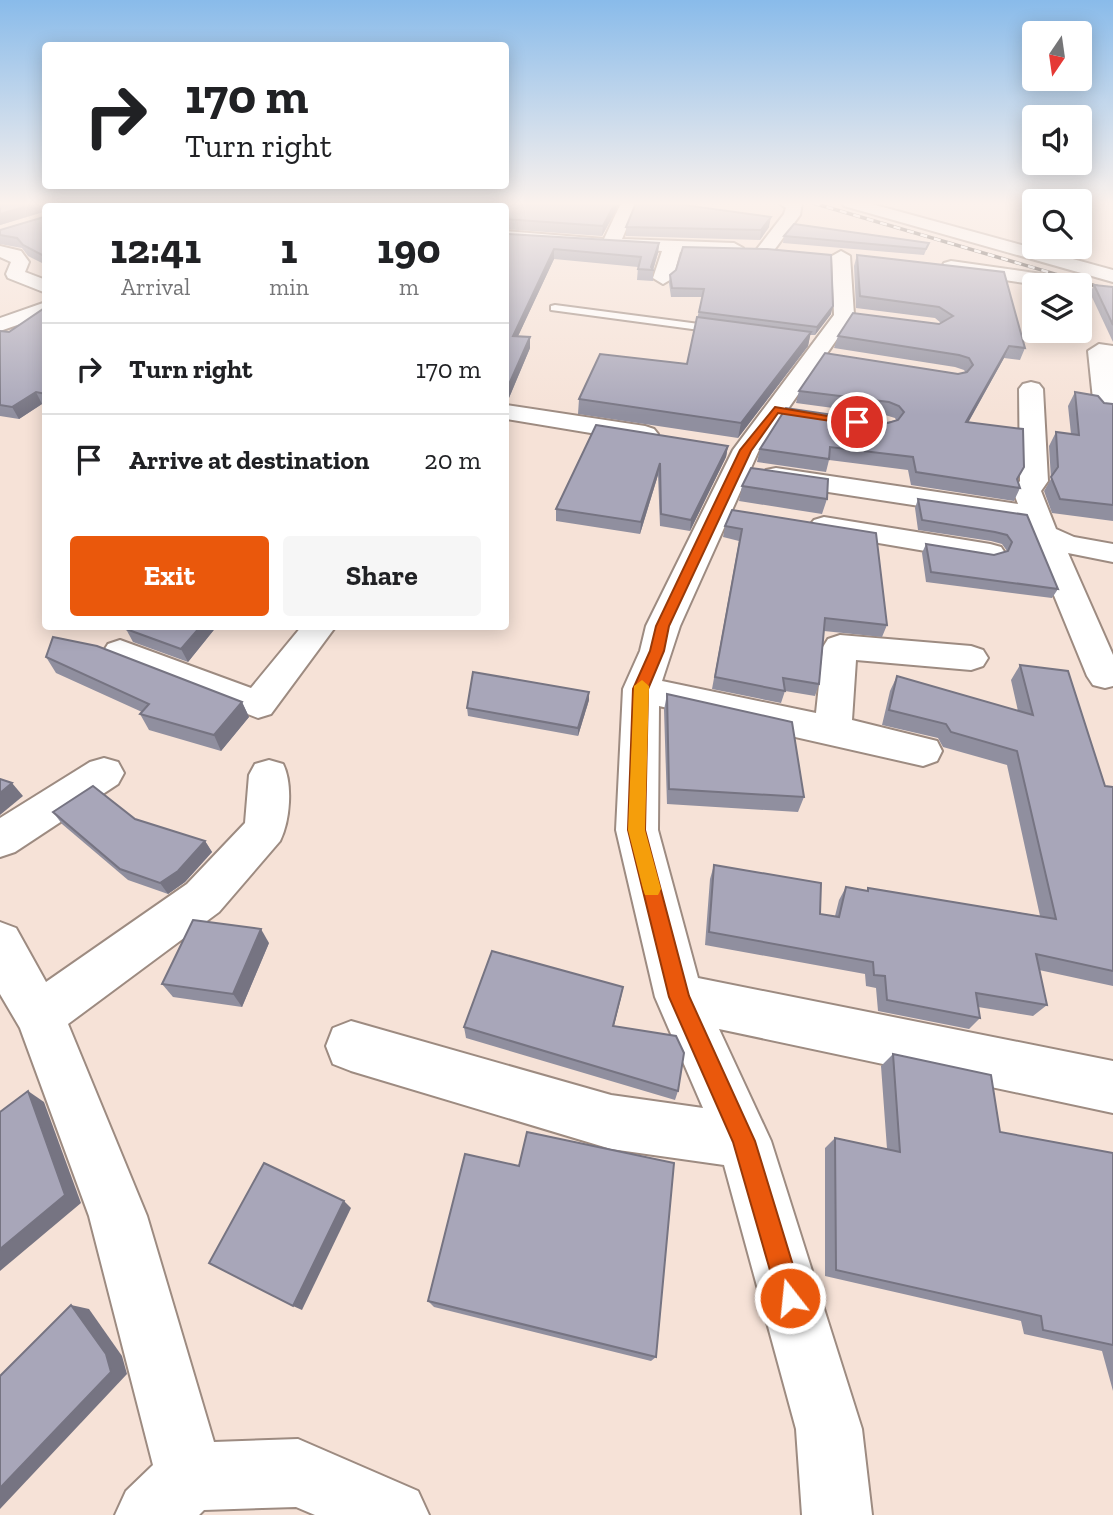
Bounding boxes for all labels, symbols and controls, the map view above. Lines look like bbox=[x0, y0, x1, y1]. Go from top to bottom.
north arrow bbox=[1022, 21, 1092, 91]
map controls bbox=[1022, 21, 1092, 343]
text: 170 m bbox=[185, 67, 308, 126]
icon: right bbox=[70, 70, 161, 161]
button: sound bbox=[1022, 105, 1092, 175]
text: Turn right bbox=[185, 127, 332, 165]
button: search bbox=[1022, 189, 1092, 259]
text: 12:41 bbox=[110, 223, 201, 274]
text: 1 bbox=[281, 223, 298, 274]
text: 190 bbox=[377, 223, 441, 274]
text: Arrival bbox=[121, 273, 190, 301]
text: min bbox=[269, 273, 309, 301]
text: m bbox=[399, 273, 419, 301]
button: layers bbox=[1022, 273, 1092, 343]
icon: right bbox=[70, 350, 108, 388]
text: Turn right bbox=[129, 353, 252, 385]
text: 170 m bbox=[416, 353, 481, 385]
pin bbox=[827, 392, 887, 452]
icon: arrive bbox=[838, 403, 876, 441]
icon: arrive bbox=[70, 441, 108, 479]
text: Arrive at destination bbox=[129, 444, 369, 476]
text: 20 m bbox=[424, 444, 481, 476]
button: Exit bbox=[70, 536, 269, 616]
button: Share bbox=[283, 536, 481, 616]
position arrow bbox=[753, 1261, 827, 1335]

